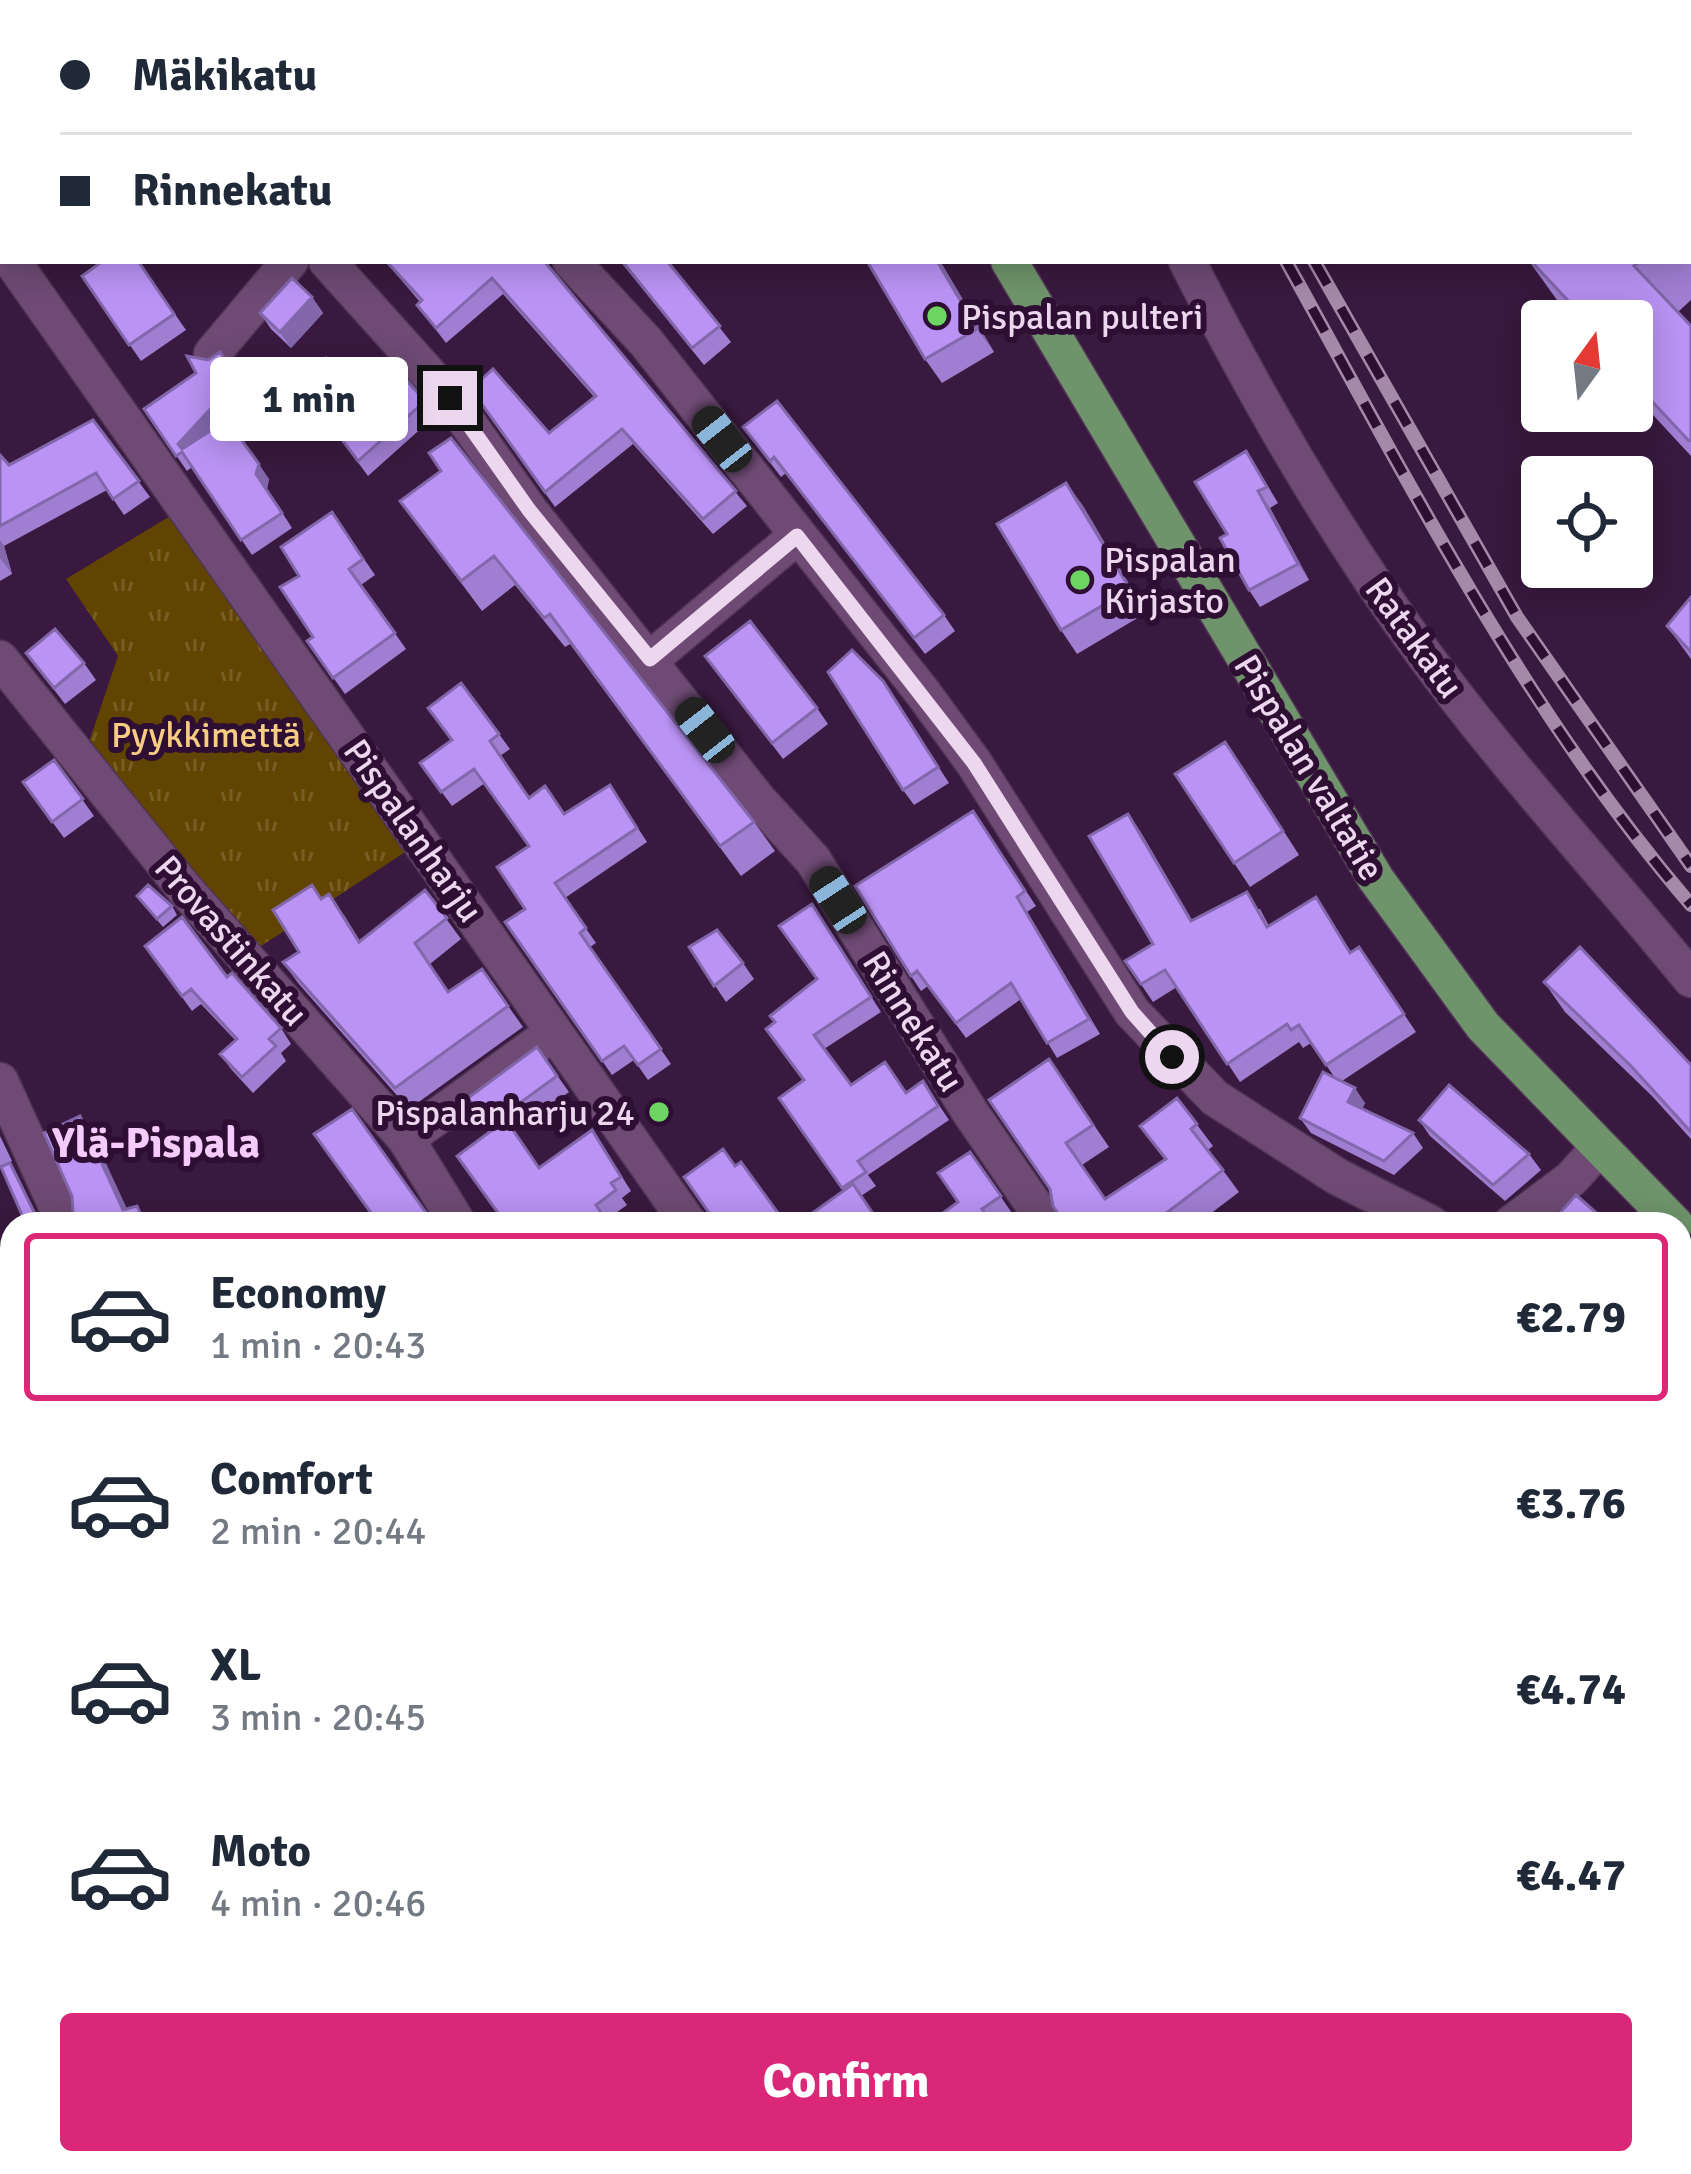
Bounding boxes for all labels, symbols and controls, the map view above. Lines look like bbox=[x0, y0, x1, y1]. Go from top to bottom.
text: Mäkikatu bbox=[132, 48, 317, 103]
text: Rinnekatu bbox=[132, 163, 333, 218]
place label: Pispalan pulteri bbox=[961, 295, 1203, 340]
north arrow bbox=[1521, 300, 1653, 432]
map controls bbox=[1521, 300, 1653, 588]
marker: Pispalan pulteri bbox=[924, 303, 950, 329]
callout: 1 min bbox=[210, 356, 408, 440]
route end bbox=[423, 371, 477, 425]
text: 1 min bbox=[262, 375, 356, 423]
car bbox=[686, 400, 758, 478]
button: locate bbox=[1521, 456, 1653, 588]
place label: Pispalan Kirjasto bbox=[1104, 538, 1236, 624]
marker: Pispalan Kirjasto bbox=[1067, 567, 1093, 593]
street label: Ratakatu bbox=[1355, 569, 1473, 707]
street label: Pispalan valtatie bbox=[1224, 647, 1394, 889]
car bbox=[669, 691, 741, 769]
park label: Pyykkimettä bbox=[111, 713, 301, 758]
street label: Pispalanharju bbox=[333, 731, 492, 931]
street label: Provastinkatu bbox=[144, 846, 317, 1036]
car bbox=[803, 860, 873, 940]
street label: Rinnekatu bbox=[852, 943, 973, 1100]
route start bbox=[1145, 1030, 1199, 1084]
place label: Pispalanharju 24 bbox=[375, 1091, 635, 1136]
marker: Pispalanharju 24 bbox=[646, 1099, 672, 1125]
district label: Ylä-Pispala bbox=[51, 1118, 260, 1169]
icon: car bbox=[66, 1263, 174, 1371]
text: Economy bbox=[210, 1266, 386, 1321]
text: €2.79 bbox=[1516, 1290, 1626, 1345]
text: 1 min · 20:43 bbox=[210, 1321, 426, 1369]
icon: car bbox=[66, 1449, 174, 1557]
text: Comfort bbox=[210, 1452, 373, 1507]
text: €3.76 bbox=[1516, 1476, 1626, 1531]
text: 2 min · 20:44 bbox=[210, 1507, 426, 1555]
icon: car bbox=[66, 1635, 174, 1743]
text: XL bbox=[210, 1638, 261, 1693]
text: €4.74 bbox=[1516, 1662, 1626, 1717]
text: 3 min · 20:45 bbox=[210, 1693, 426, 1741]
icon: car bbox=[66, 1821, 174, 1929]
text: Moto bbox=[210, 1824, 311, 1879]
text: €4.47 bbox=[1516, 1848, 1626, 1903]
text: 4 min · 20:46 bbox=[210, 1879, 426, 1927]
button: Confirm bbox=[60, 2013, 1632, 2151]

